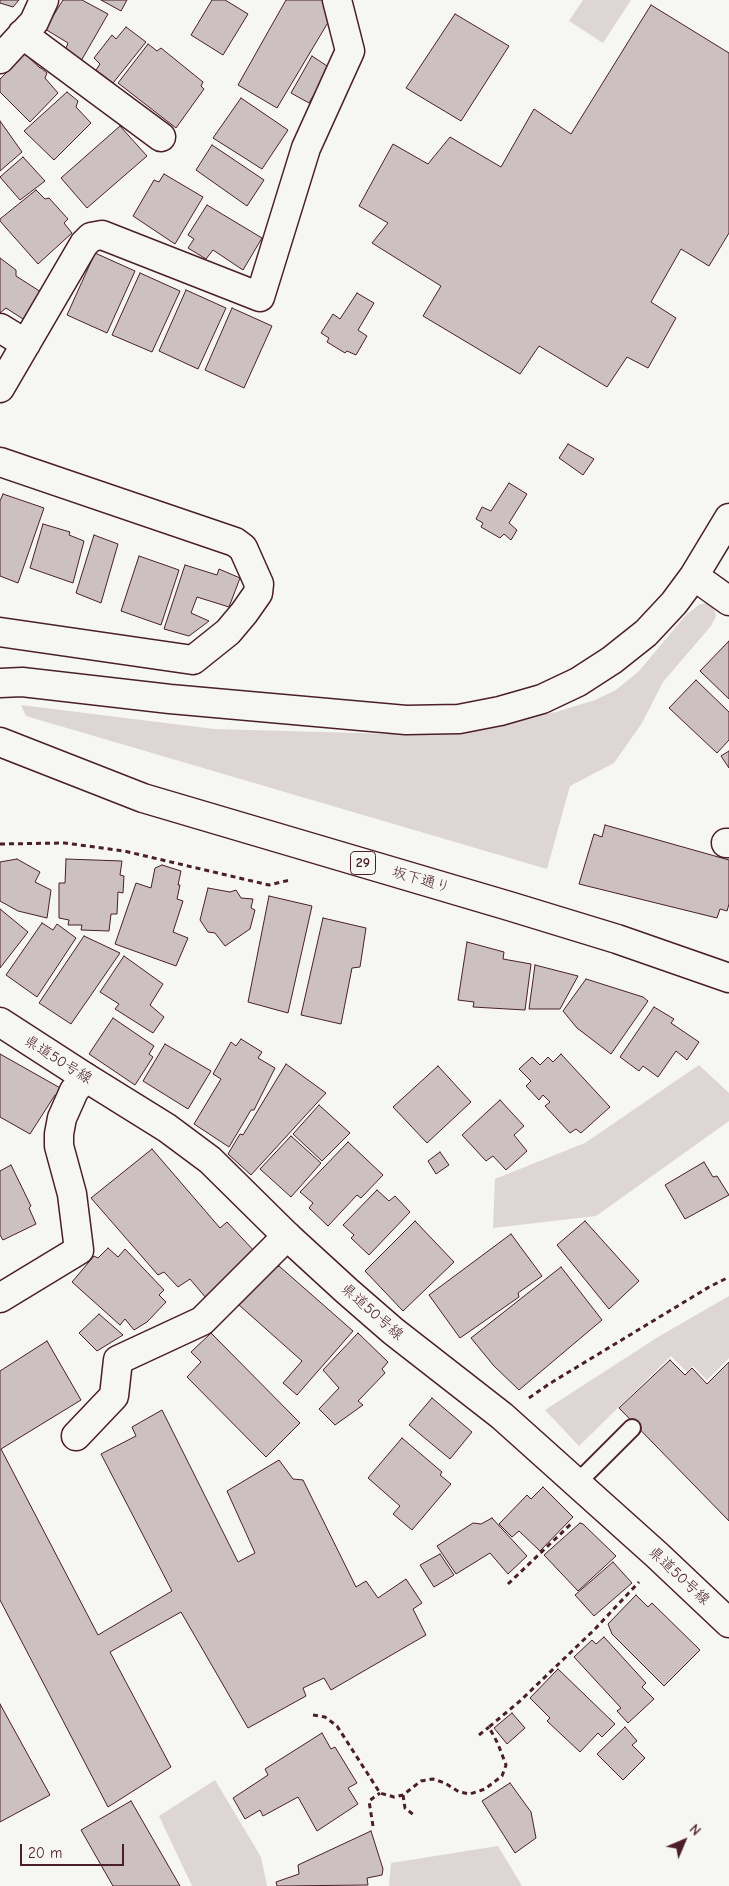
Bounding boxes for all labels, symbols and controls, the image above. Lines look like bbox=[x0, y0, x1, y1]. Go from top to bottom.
road number: 29 bbox=[350, 851, 376, 874]
street label: 坂下通り bbox=[390, 863, 452, 897]
street label: 県道50号線 bbox=[20, 1032, 96, 1088]
street label: 県道50号線 bbox=[337, 1280, 407, 1344]
street label: 県道50号線 bbox=[645, 1543, 713, 1609]
north arrow bbox=[659, 1816, 709, 1866]
text: N bbox=[686, 1821, 704, 1839]
scale bar bbox=[22, 1834, 126, 1866]
text: 20 m bbox=[28, 1844, 62, 1862]

